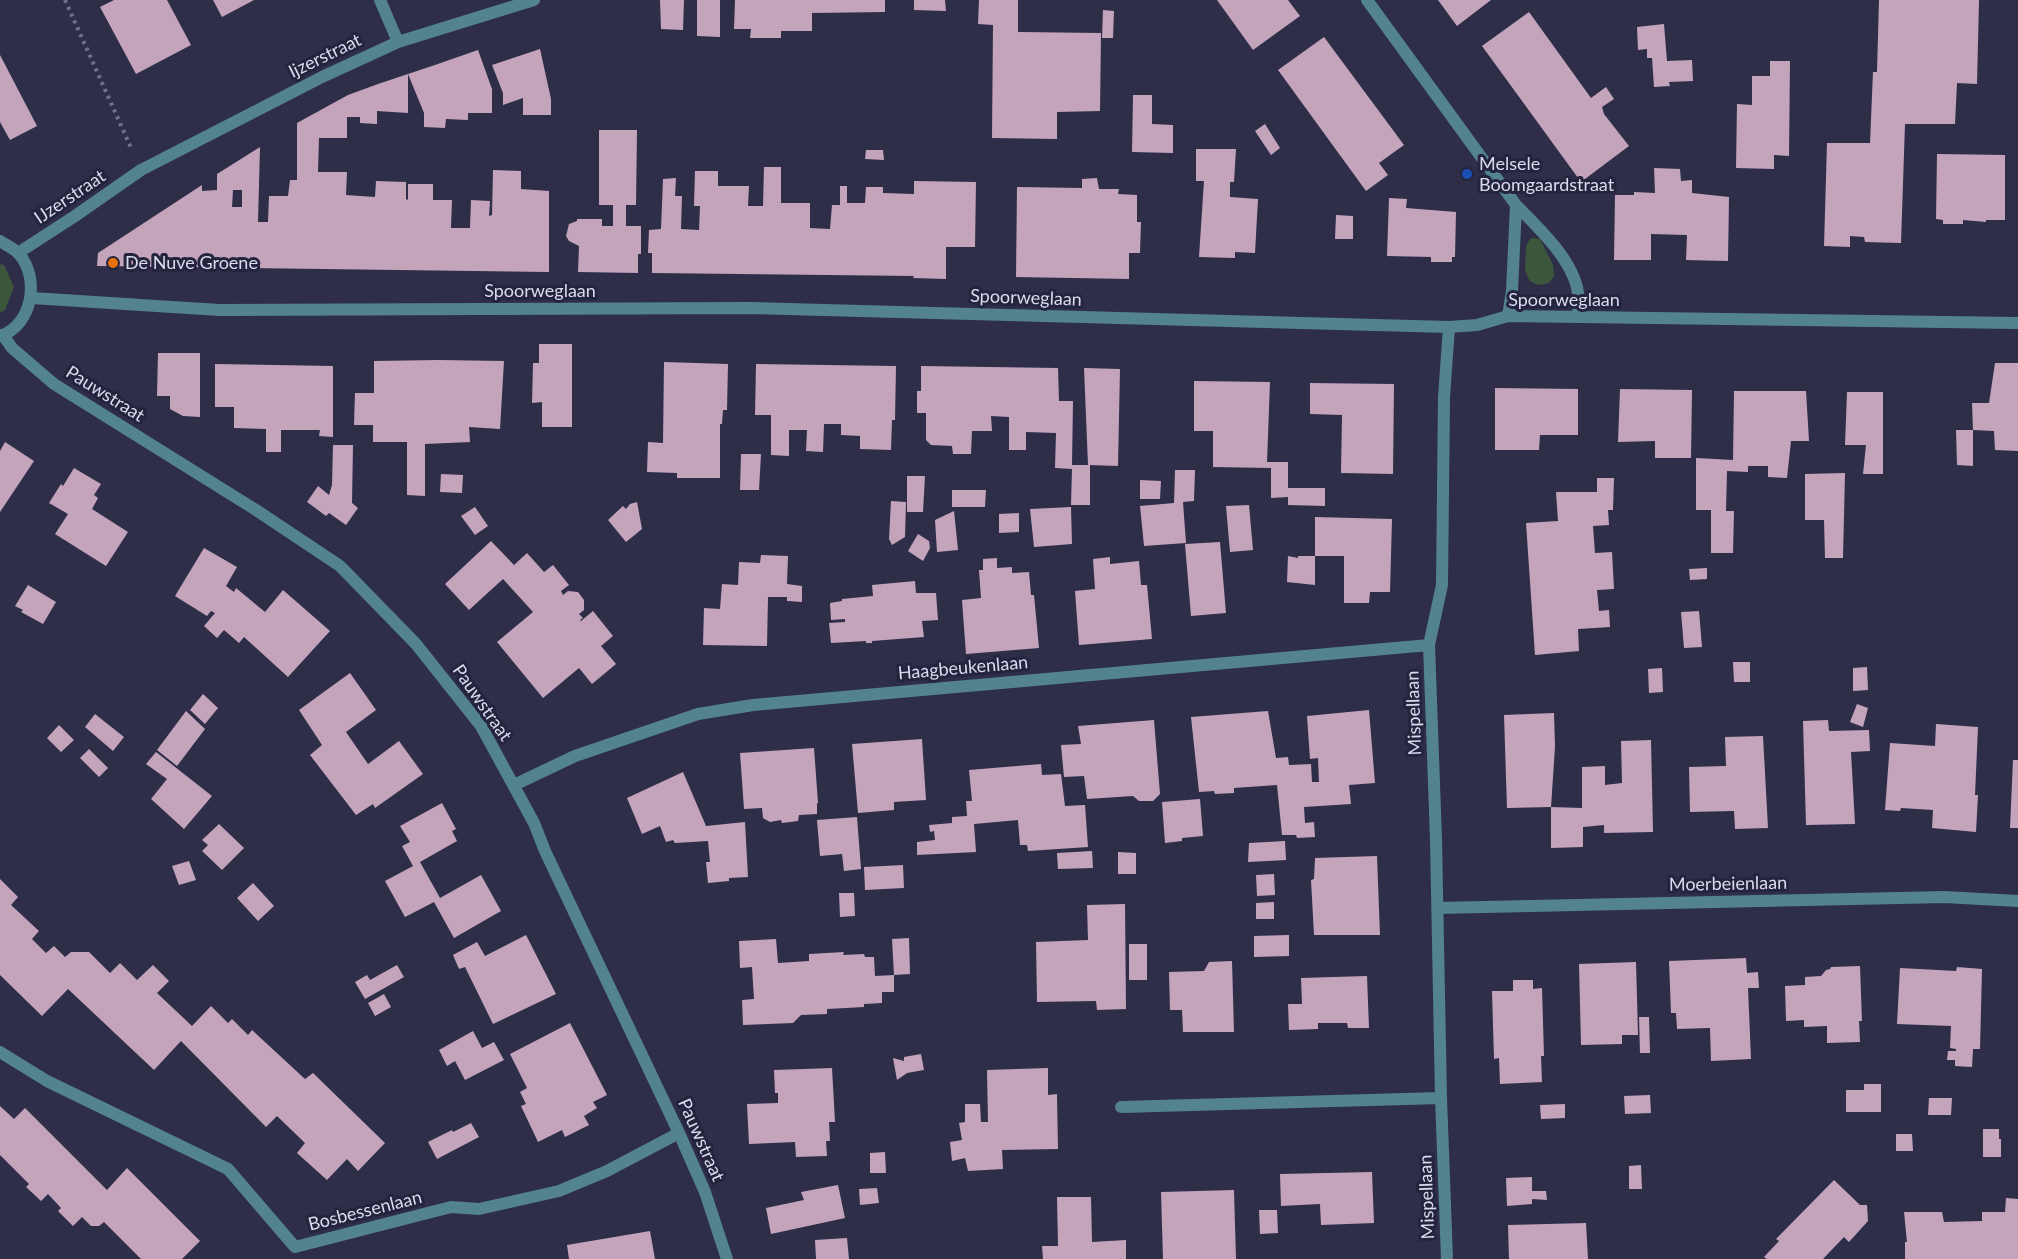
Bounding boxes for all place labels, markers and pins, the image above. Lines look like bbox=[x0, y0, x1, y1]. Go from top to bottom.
place label: Melsele Boomgaardstraat bbox=[1479, 153, 1614, 195]
marker: Melsele Boomgaardstraat bbox=[1460, 167, 1474, 181]
place label: De Nuve Groene bbox=[125, 252, 258, 274]
marker: De Nuve Groene bbox=[106, 256, 120, 270]

